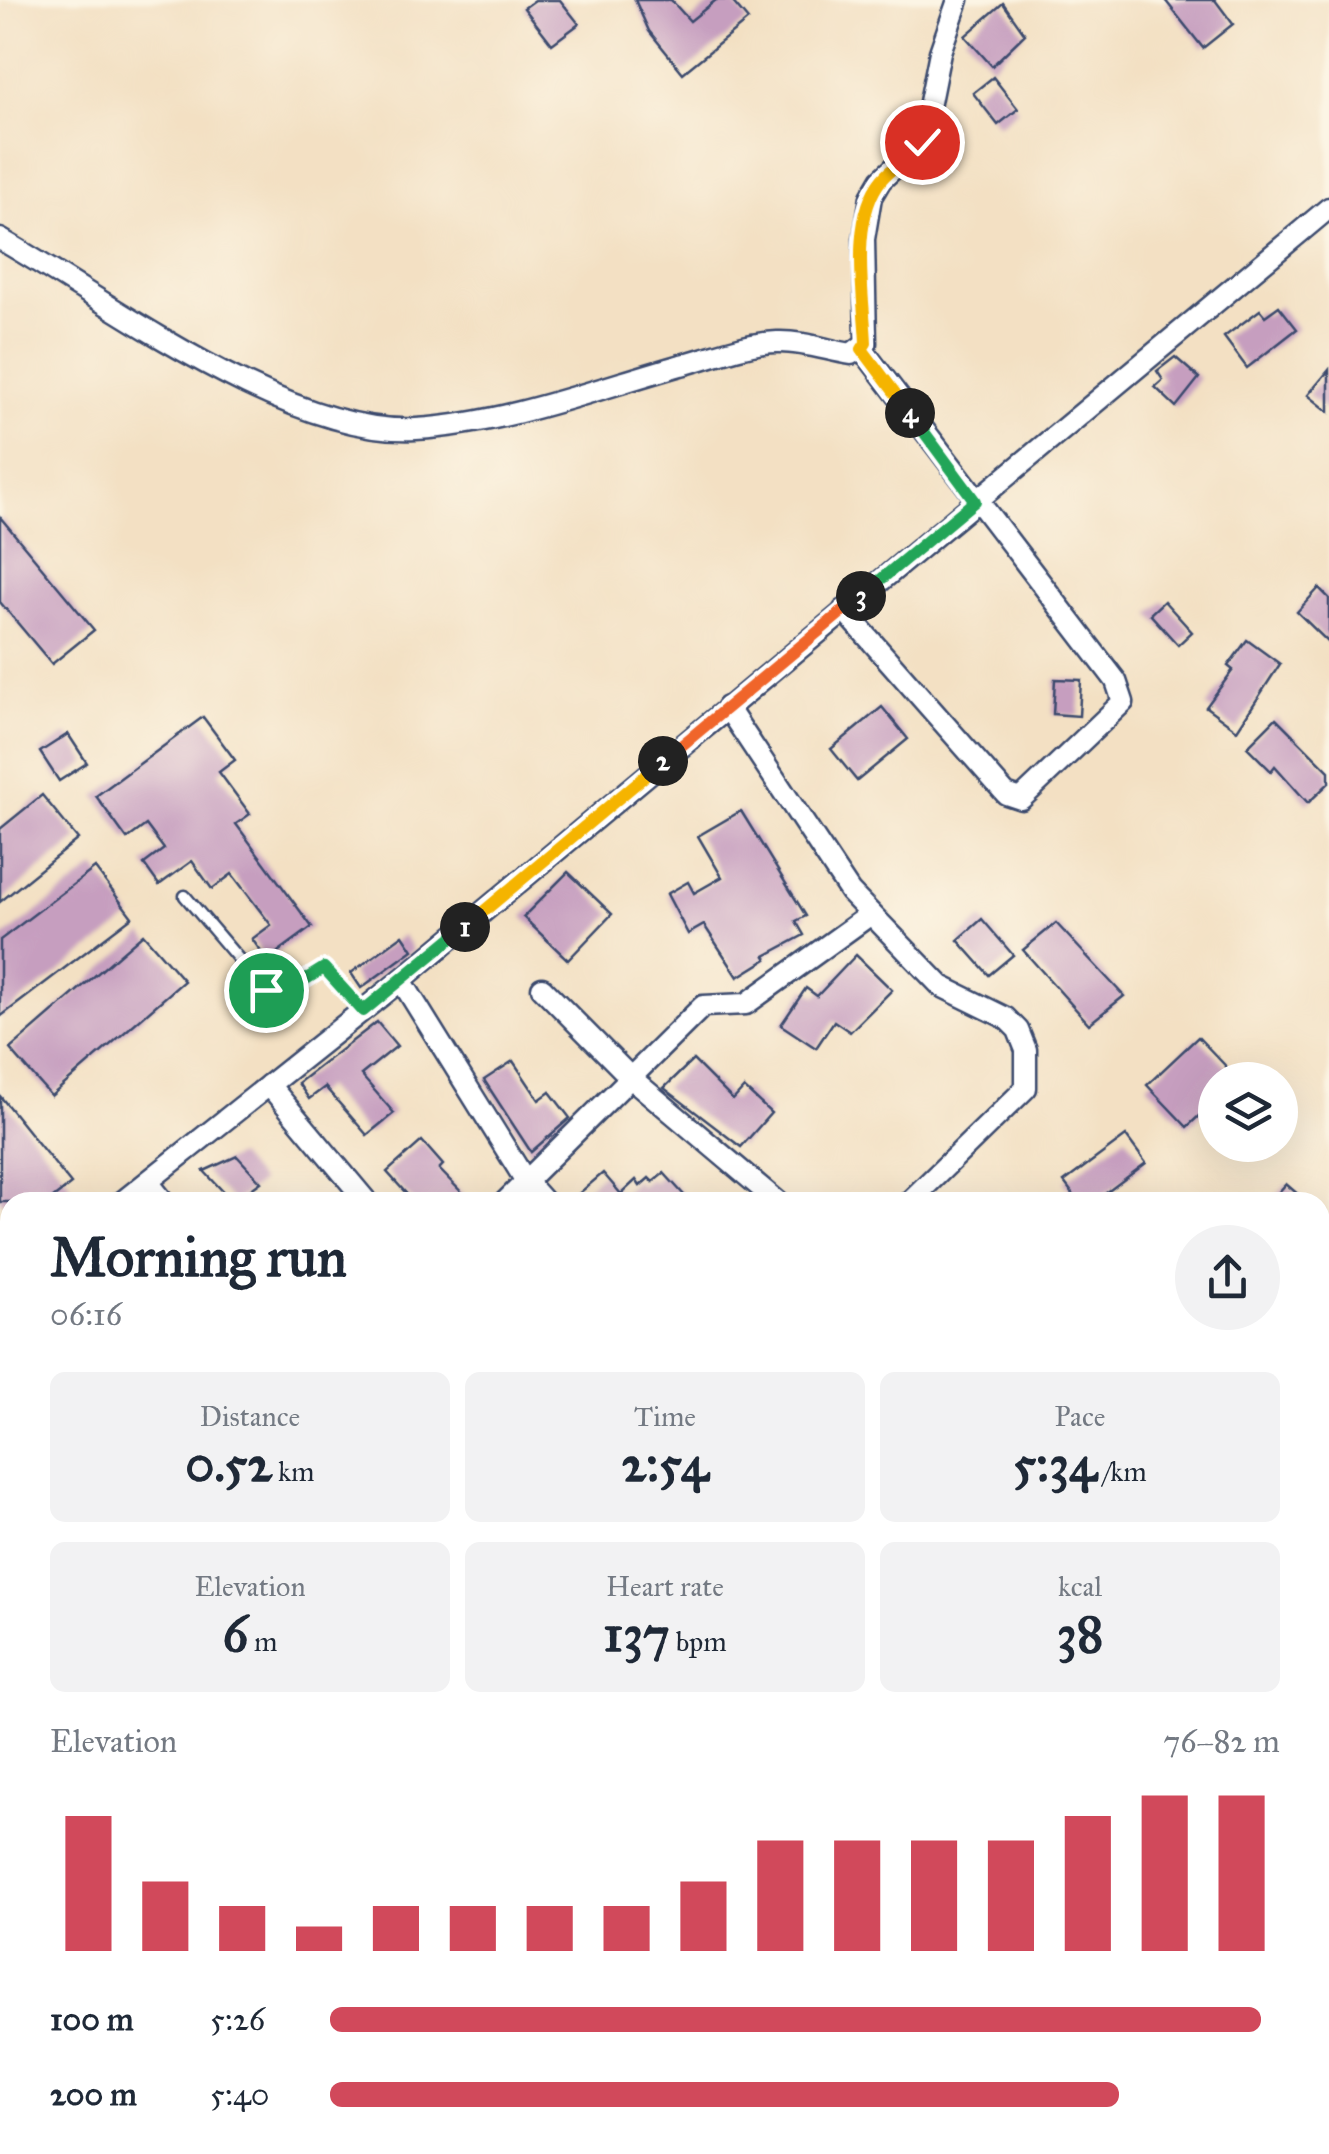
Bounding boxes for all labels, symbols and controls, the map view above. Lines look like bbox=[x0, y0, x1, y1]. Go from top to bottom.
pin bbox=[880, 100, 965, 185]
icon: check bbox=[895, 115, 950, 170]
pin: 4 bbox=[885, 388, 935, 438]
text: 4 bbox=[902, 395, 918, 430]
pin: 3 bbox=[836, 571, 886, 621]
text: 3 bbox=[855, 578, 867, 613]
pin: 2 bbox=[638, 736, 688, 786]
text: 2 bbox=[656, 743, 670, 778]
pin: 1 bbox=[440, 902, 490, 952]
text: 1 bbox=[459, 909, 471, 944]
pin bbox=[224, 948, 309, 1033]
icon: arrive bbox=[239, 963, 294, 1018]
map controls bbox=[1198, 1062, 1298, 1162]
button: layers bbox=[1198, 1062, 1298, 1162]
text: Morning run bbox=[50, 1224, 347, 1291]
button: share bbox=[1175, 1225, 1280, 1330]
text: 06:16 bbox=[50, 1295, 122, 1334]
text: Distance bbox=[200, 1399, 300, 1434]
text: Time bbox=[634, 1399, 696, 1434]
text: Pace bbox=[1055, 1399, 1105, 1434]
text: 0.52 bbox=[185, 1434, 272, 1495]
text: 2:54 bbox=[621, 1434, 709, 1495]
text: 5:34 bbox=[1013, 1434, 1097, 1495]
text: km bbox=[272, 1454, 315, 1489]
text: /km bbox=[1097, 1454, 1147, 1489]
text: Elevation bbox=[194, 1569, 306, 1604]
text: Heart rate bbox=[606, 1569, 724, 1604]
text: kcal bbox=[1058, 1569, 1102, 1604]
text: 6 bbox=[222, 1604, 248, 1665]
text: 137 bbox=[603, 1604, 670, 1665]
text: 38 bbox=[1057, 1604, 1103, 1665]
text: m bbox=[248, 1624, 278, 1659]
text: bpm bbox=[670, 1624, 727, 1659]
text: Elevation bbox=[50, 1722, 177, 1761]
text: 76–82 m bbox=[1163, 1722, 1280, 1761]
text: 100 m bbox=[50, 2000, 134, 2039]
text: 5:26 bbox=[210, 2000, 265, 2039]
text: 200 m bbox=[50, 2075, 137, 2114]
text: 5:40 bbox=[210, 2075, 269, 2114]

